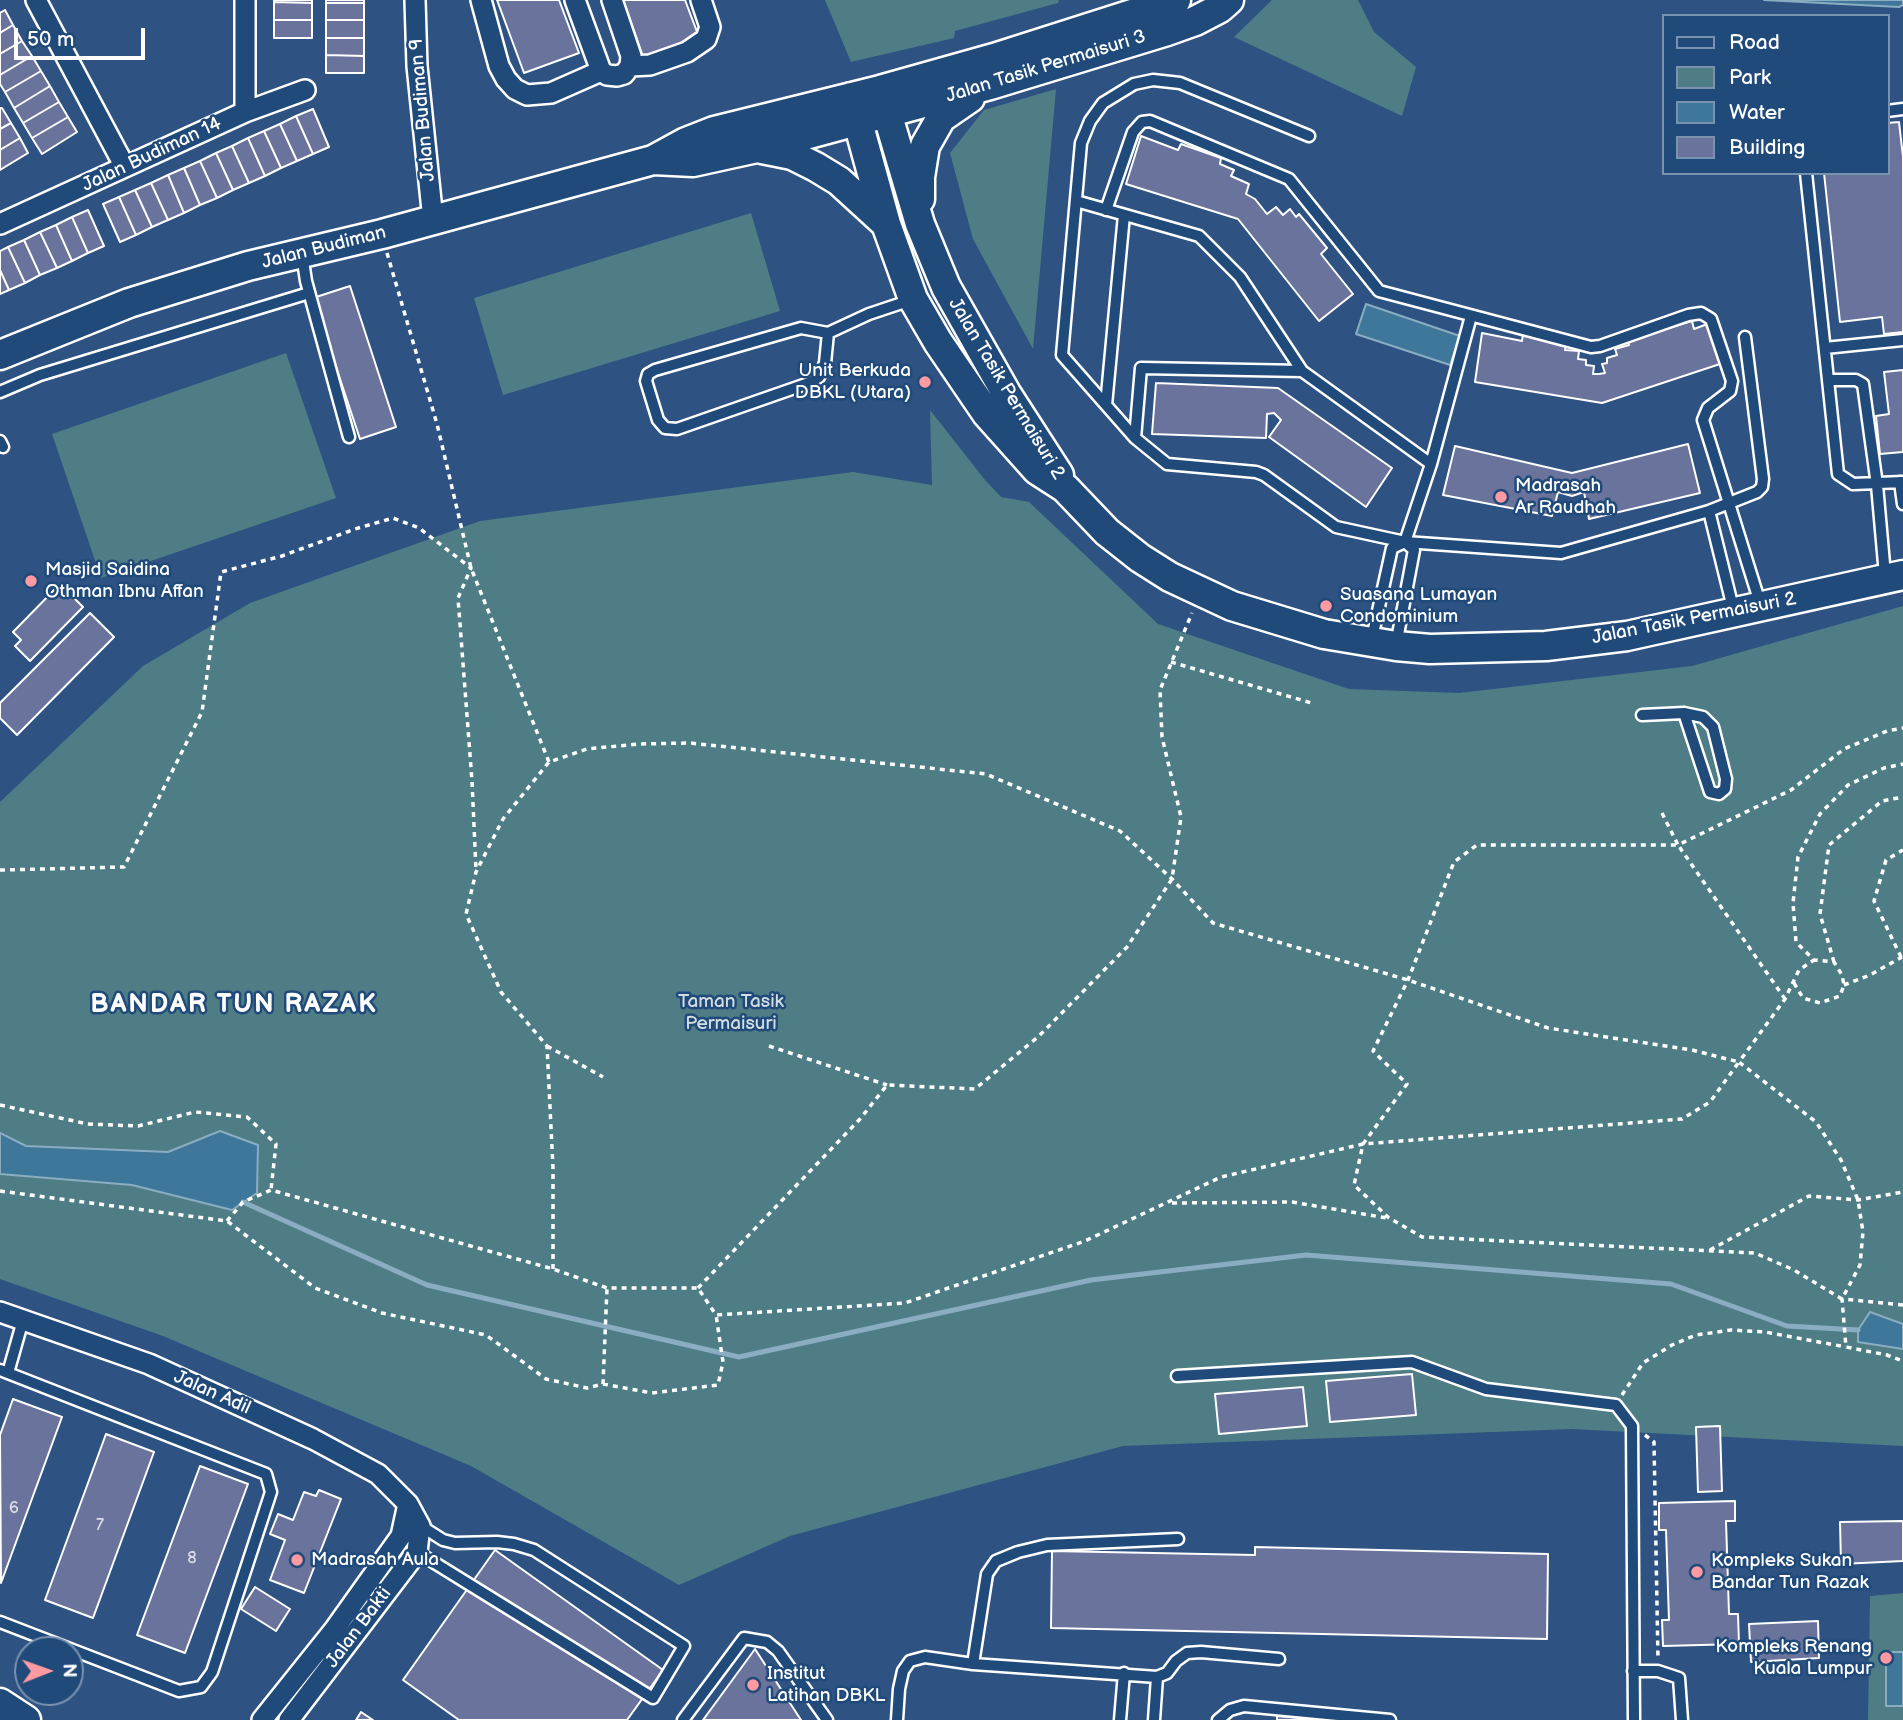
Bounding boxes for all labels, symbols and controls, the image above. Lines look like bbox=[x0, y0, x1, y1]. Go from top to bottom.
scale bar bbox=[18, 14, 149, 58]
legend bbox=[1661, 14, 1889, 175]
street label: Jalan Tasik Permaisuri 3 bbox=[943, 26, 1149, 108]
text: 50 m bbox=[27, 27, 74, 52]
text: Road bbox=[1729, 30, 1780, 55]
street label: Jalan Budiman 9 bbox=[405, 38, 441, 182]
text: Park bbox=[1729, 65, 1771, 90]
text: Water bbox=[1729, 100, 1785, 125]
street label: Jalan Budiman 14 bbox=[79, 113, 225, 197]
text: Building bbox=[1729, 135, 1805, 160]
street label: Jalan Budiman bbox=[260, 222, 388, 274]
street label: Jalan Tasik Permaisuri 2 bbox=[943, 294, 1069, 484]
place label: Unit Berkuda DBKL (Utara) bbox=[795, 360, 911, 404]
marker: Unit Berkuda DBKL (Utara) bbox=[917, 374, 933, 390]
place label: Madrasah Ar Raudhah bbox=[1515, 475, 1616, 519]
marker: Madrasah Ar Raudhah bbox=[1493, 489, 1509, 505]
place label: Masjid Saidina Othman Ibnu Affan bbox=[45, 559, 204, 603]
marker: Masjid Saidina Othman Ibnu Affan bbox=[23, 573, 39, 589]
place label: Suasana Lumayan Condominium bbox=[1340, 584, 1497, 628]
street label: Jalan Tasik Permaisuri 2 bbox=[1590, 588, 1798, 650]
marker: Suasana Lumayan Condominium bbox=[1318, 598, 1334, 614]
district label: BANDAR TUN RAZAK bbox=[92, 989, 376, 1021]
park label: Taman Tasik Permaisuri bbox=[678, 991, 784, 1035]
street label: Jalan Adil bbox=[170, 1366, 254, 1420]
house number: 6 bbox=[9, 1499, 19, 1519]
house number: 7 bbox=[96, 1516, 104, 1536]
house number: 8 bbox=[187, 1549, 197, 1569]
place label: Madrasah Aula bbox=[311, 1549, 439, 1571]
place label: Kompleks Sukan Bandar Tun Razak bbox=[1711, 1550, 1869, 1594]
marker: Madrasah Aula bbox=[289, 1552, 305, 1568]
marker: Kompleks Sukan Bandar Tun Razak bbox=[1689, 1564, 1705, 1580]
street label: Jalan Bakti bbox=[321, 1583, 397, 1673]
north arrow bbox=[14, 1636, 84, 1706]
place label: Kompleks Renang Kuala Lumpur bbox=[1715, 1636, 1872, 1680]
marker: Kompleks Renang Kuala Lumpur bbox=[1878, 1650, 1894, 1666]
text: N bbox=[57, 1663, 80, 1678]
place label: Institut Latihan DBKL bbox=[767, 1663, 886, 1707]
marker: Institut Latihan DBKL bbox=[745, 1677, 761, 1693]

